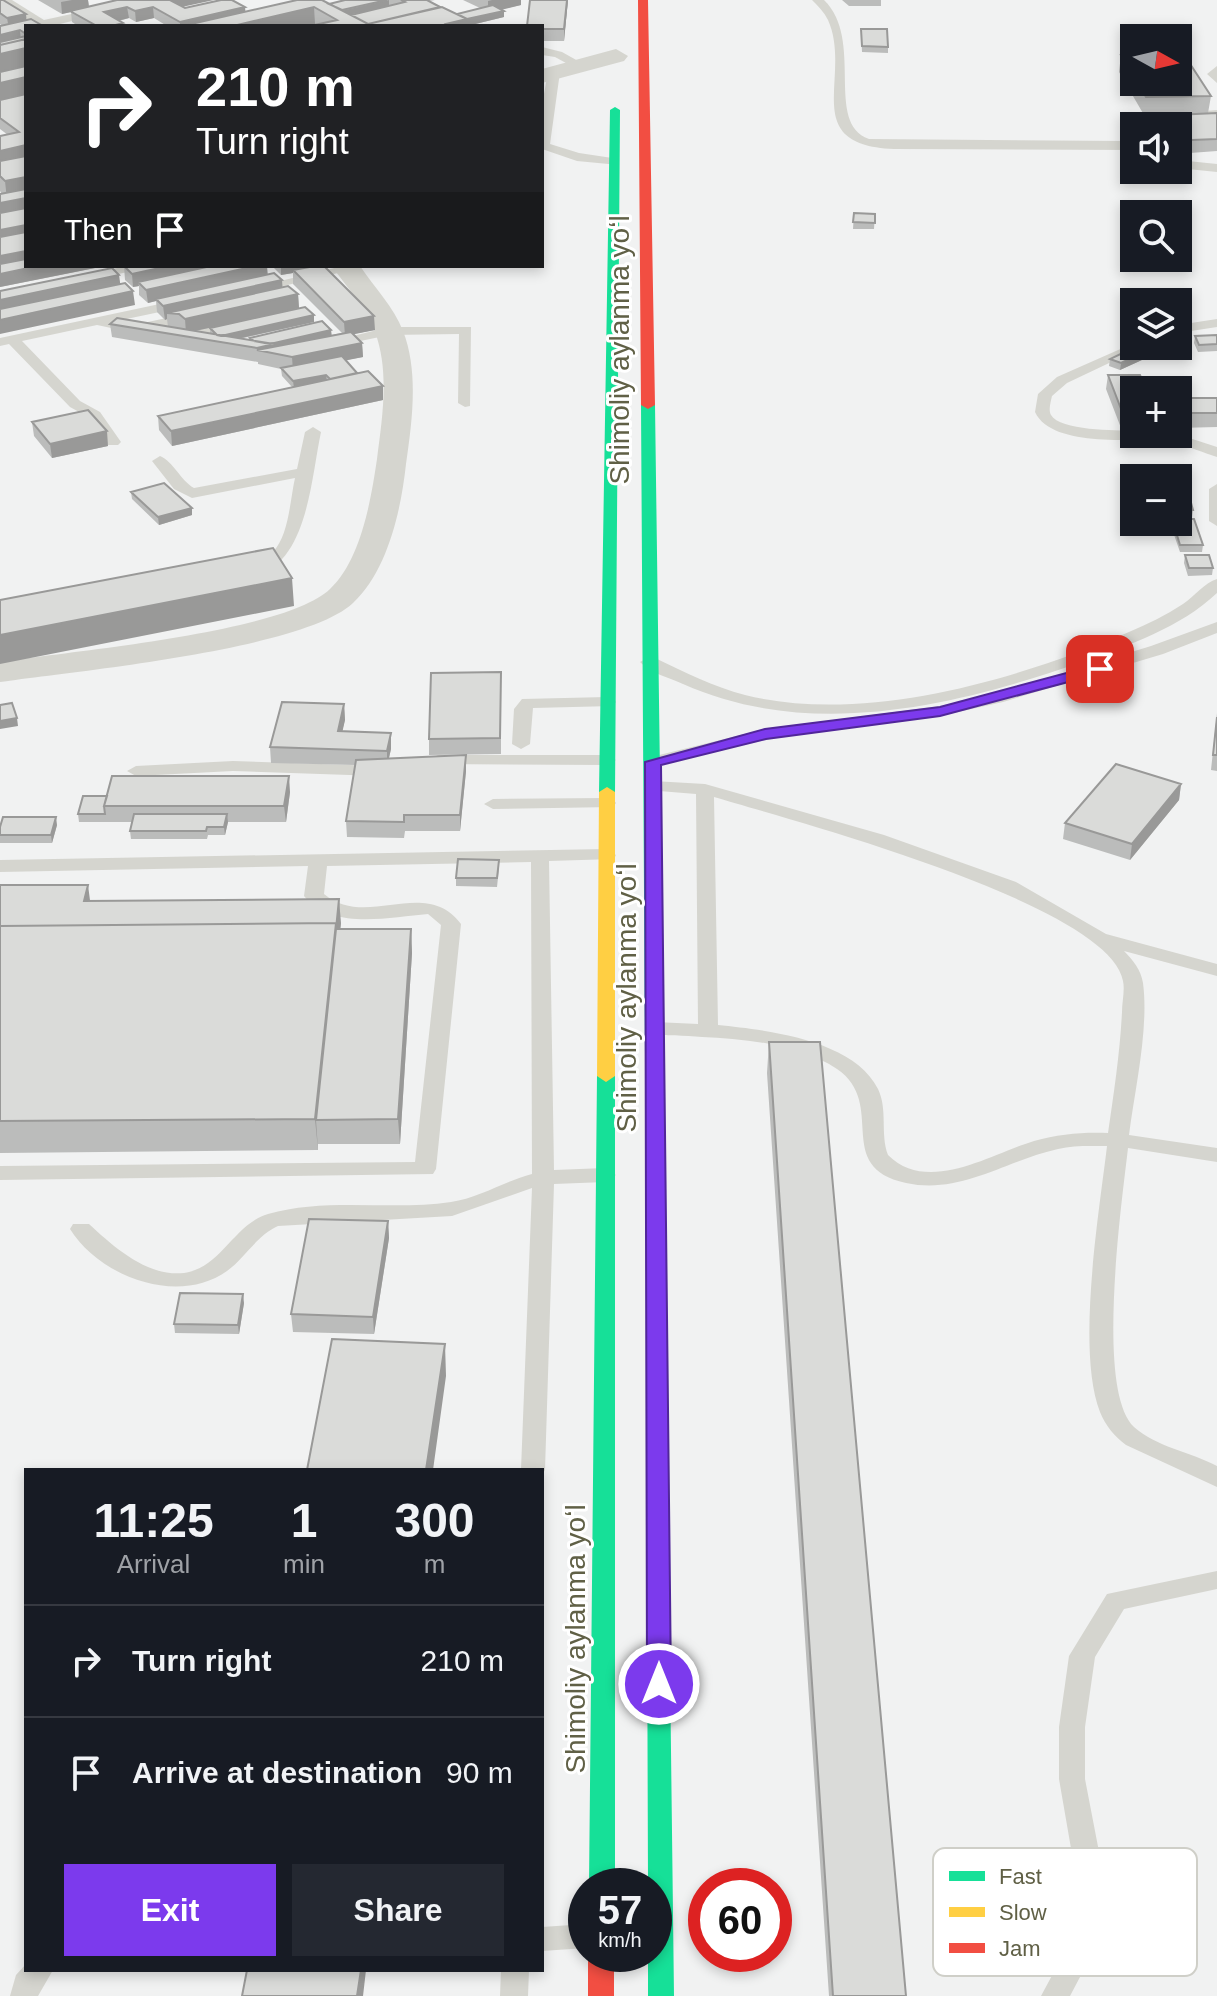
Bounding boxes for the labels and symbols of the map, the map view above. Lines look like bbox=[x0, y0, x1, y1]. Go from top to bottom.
north arrow bbox=[1120, 24, 1192, 96]
street label: Shimoliy aylanma yoʻl bbox=[604, 215, 635, 485]
pin bbox=[1066, 635, 1134, 703]
street label: Shimoliy aylanma yoʻl bbox=[611, 863, 642, 1133]
street label: Shimoliy aylanma yoʻl bbox=[560, 1504, 591, 1774]
position arrow bbox=[617, 1642, 701, 1726]
legend bbox=[933, 1848, 1197, 1976]
text: Fast bbox=[999, 1864, 1042, 1889]
speed limit sign: 60 bbox=[688, 1868, 792, 1972]
text: Slow bbox=[999, 1900, 1047, 1925]
text: Jam bbox=[999, 1936, 1041, 1961]

